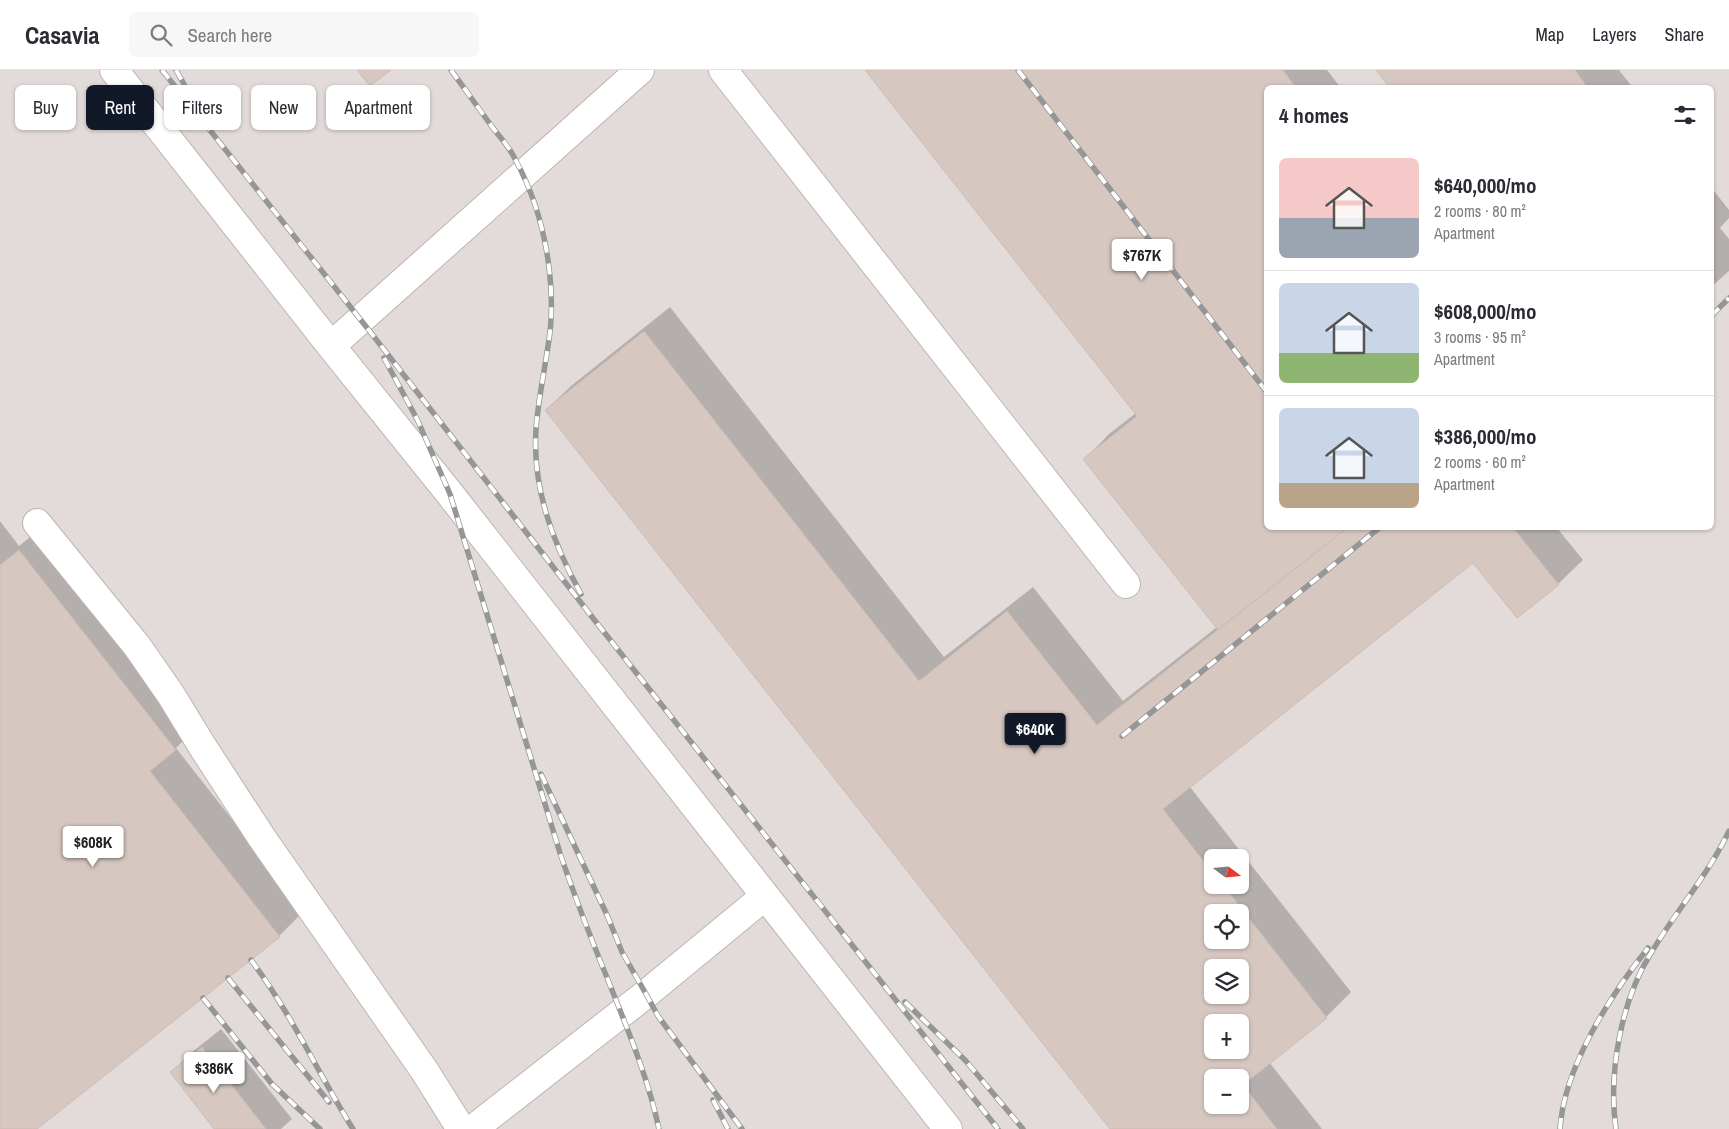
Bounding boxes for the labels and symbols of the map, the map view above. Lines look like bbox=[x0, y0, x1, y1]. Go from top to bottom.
pin: $767K bbox=[1107, 238, 1177, 281]
pin: $640K bbox=[1000, 712, 1070, 755]
pin: $608K bbox=[58, 826, 128, 868]
north arrow bbox=[1204, 849, 1249, 894]
pin: $386K bbox=[179, 1052, 249, 1094]

